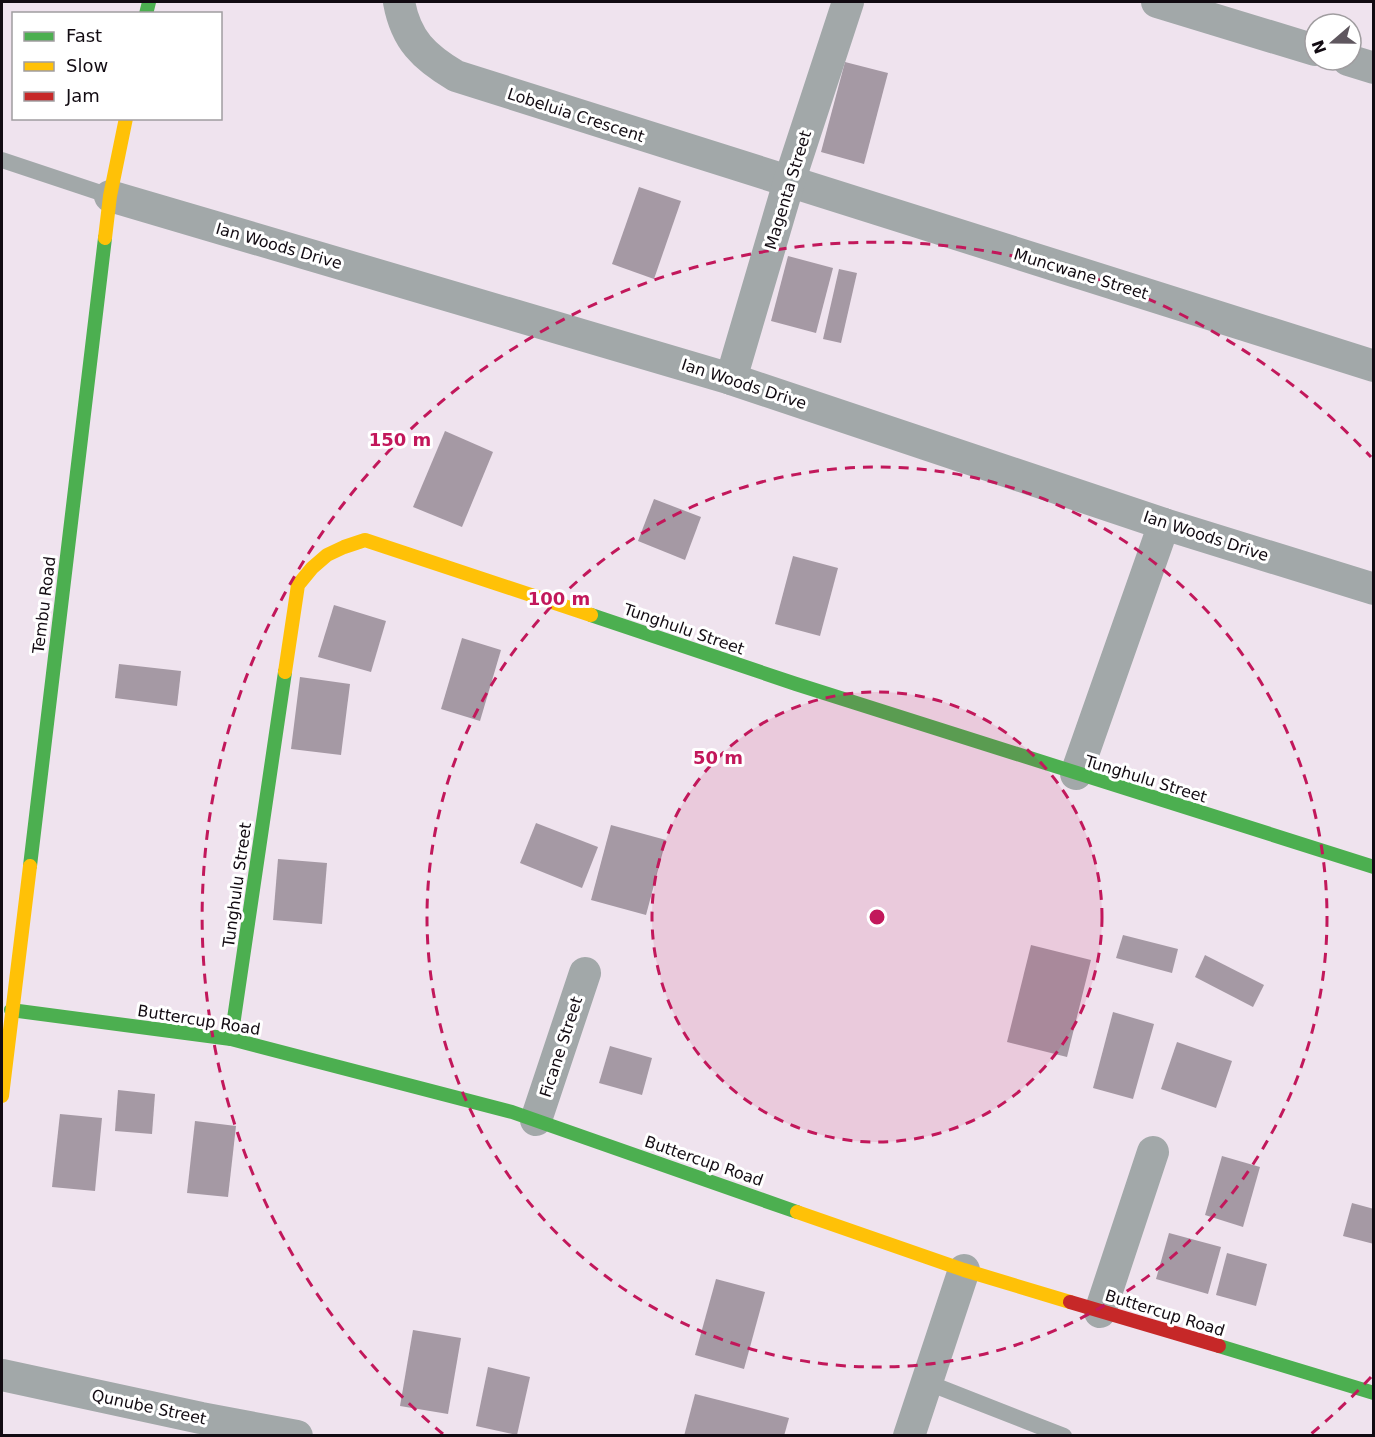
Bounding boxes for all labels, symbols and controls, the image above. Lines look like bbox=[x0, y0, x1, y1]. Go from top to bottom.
legend bbox=[12, 12, 222, 120]
north arrow bbox=[1303, 12, 1363, 72]
text: Fast bbox=[66, 25, 102, 46]
text: N bbox=[1308, 37, 1331, 57]
text: Slow bbox=[66, 55, 108, 76]
street label: Lobeluia Crescent bbox=[505, 84, 647, 146]
text: Jam bbox=[65, 85, 100, 106]
street label: Magenta Street bbox=[761, 128, 815, 252]
street label: Ian Woods Drive bbox=[214, 219, 344, 273]
street label: Muncwane Street bbox=[1012, 245, 1150, 303]
street label: Ian Woods Drive bbox=[679, 355, 809, 413]
text: 150 m bbox=[369, 429, 431, 450]
street label: Ian Woods Drive bbox=[1141, 507, 1271, 565]
street label: Tembu Road bbox=[28, 555, 59, 656]
text: 100 m bbox=[528, 588, 590, 609]
street label: Tunghulu Street bbox=[620, 599, 747, 659]
text: 50 m bbox=[693, 747, 743, 768]
street label: Tunghulu Street bbox=[1082, 751, 1209, 807]
street label: Tunghulu Street bbox=[219, 821, 255, 950]
centre of rings bbox=[867, 907, 887, 927]
street label: Ficane Street bbox=[536, 994, 586, 1100]
street label: Buttercup Road bbox=[136, 1001, 262, 1039]
street label: Buttercup Road bbox=[642, 1132, 766, 1190]
street label: Buttercup Road bbox=[1103, 1286, 1227, 1340]
street label: Qunube Street bbox=[90, 1386, 208, 1428]

